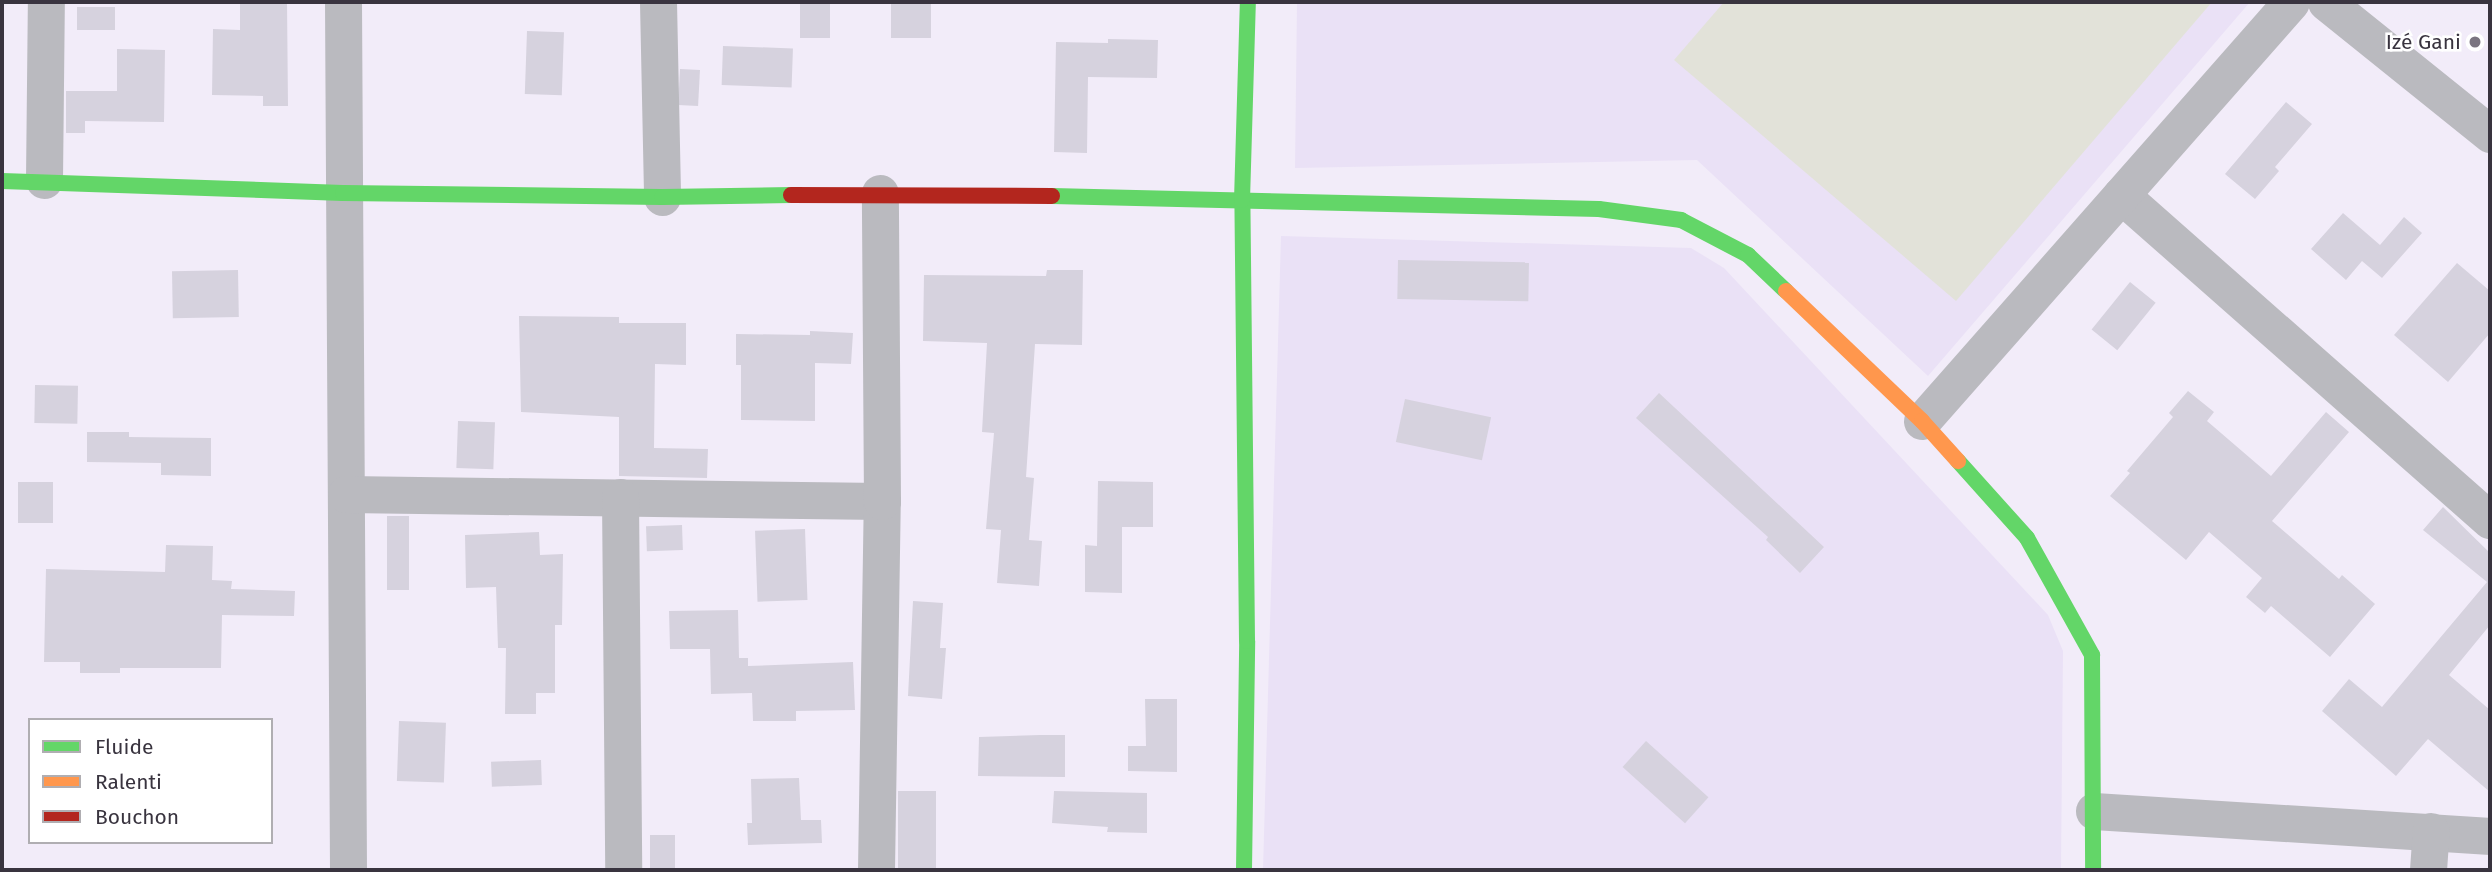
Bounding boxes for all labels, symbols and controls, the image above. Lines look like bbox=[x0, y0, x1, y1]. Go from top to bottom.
place label: Izé Gani bbox=[2386, 29, 2461, 55]
marker: Izé Gani bbox=[2467, 34, 2483, 50]
legend bbox=[28, 718, 273, 844]
text: Fluide bbox=[95, 734, 153, 760]
text: Ralenti bbox=[95, 769, 162, 795]
text: Bouchon bbox=[95, 804, 179, 830]

